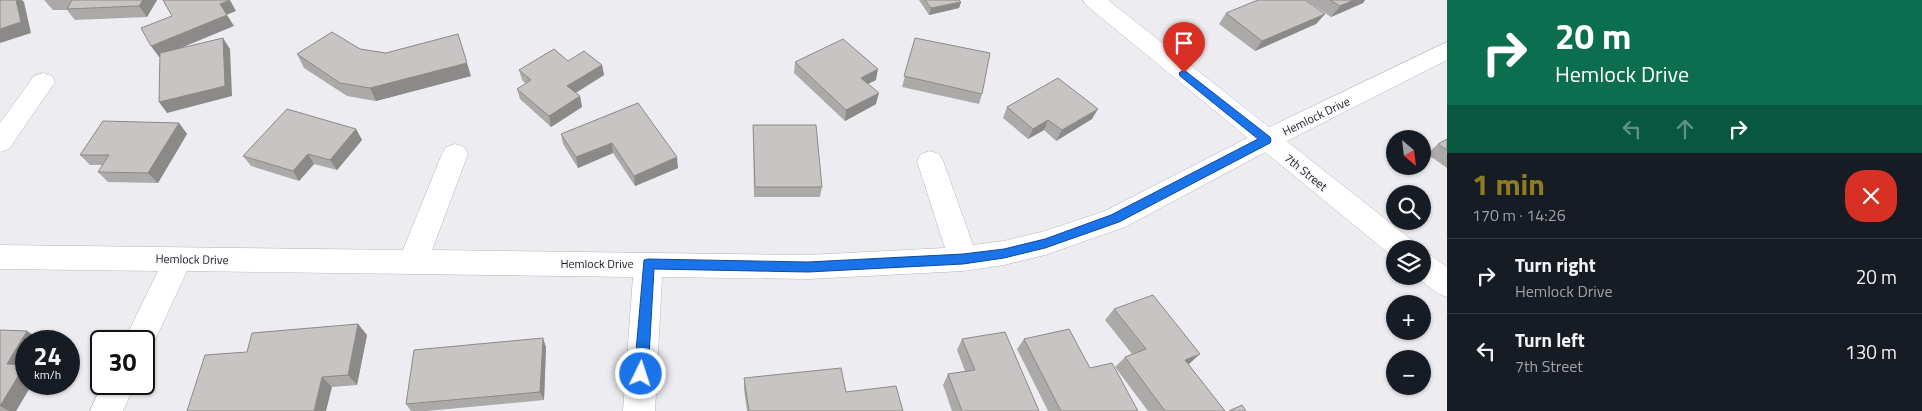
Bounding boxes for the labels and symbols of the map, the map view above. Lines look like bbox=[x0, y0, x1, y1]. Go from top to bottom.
pin bbox=[1163, 22, 1205, 73]
street label: Hemlock Drive bbox=[1279, 91, 1353, 141]
north arrow bbox=[1386, 130, 1431, 175]
street label: 7th Street bbox=[1280, 149, 1332, 196]
street label: Hemlock Drive bbox=[155, 249, 229, 269]
street label: Hemlock Drive bbox=[560, 254, 634, 273]
speed limit sign: 30 bbox=[90, 330, 155, 395]
position arrow bbox=[614, 347, 666, 399]

